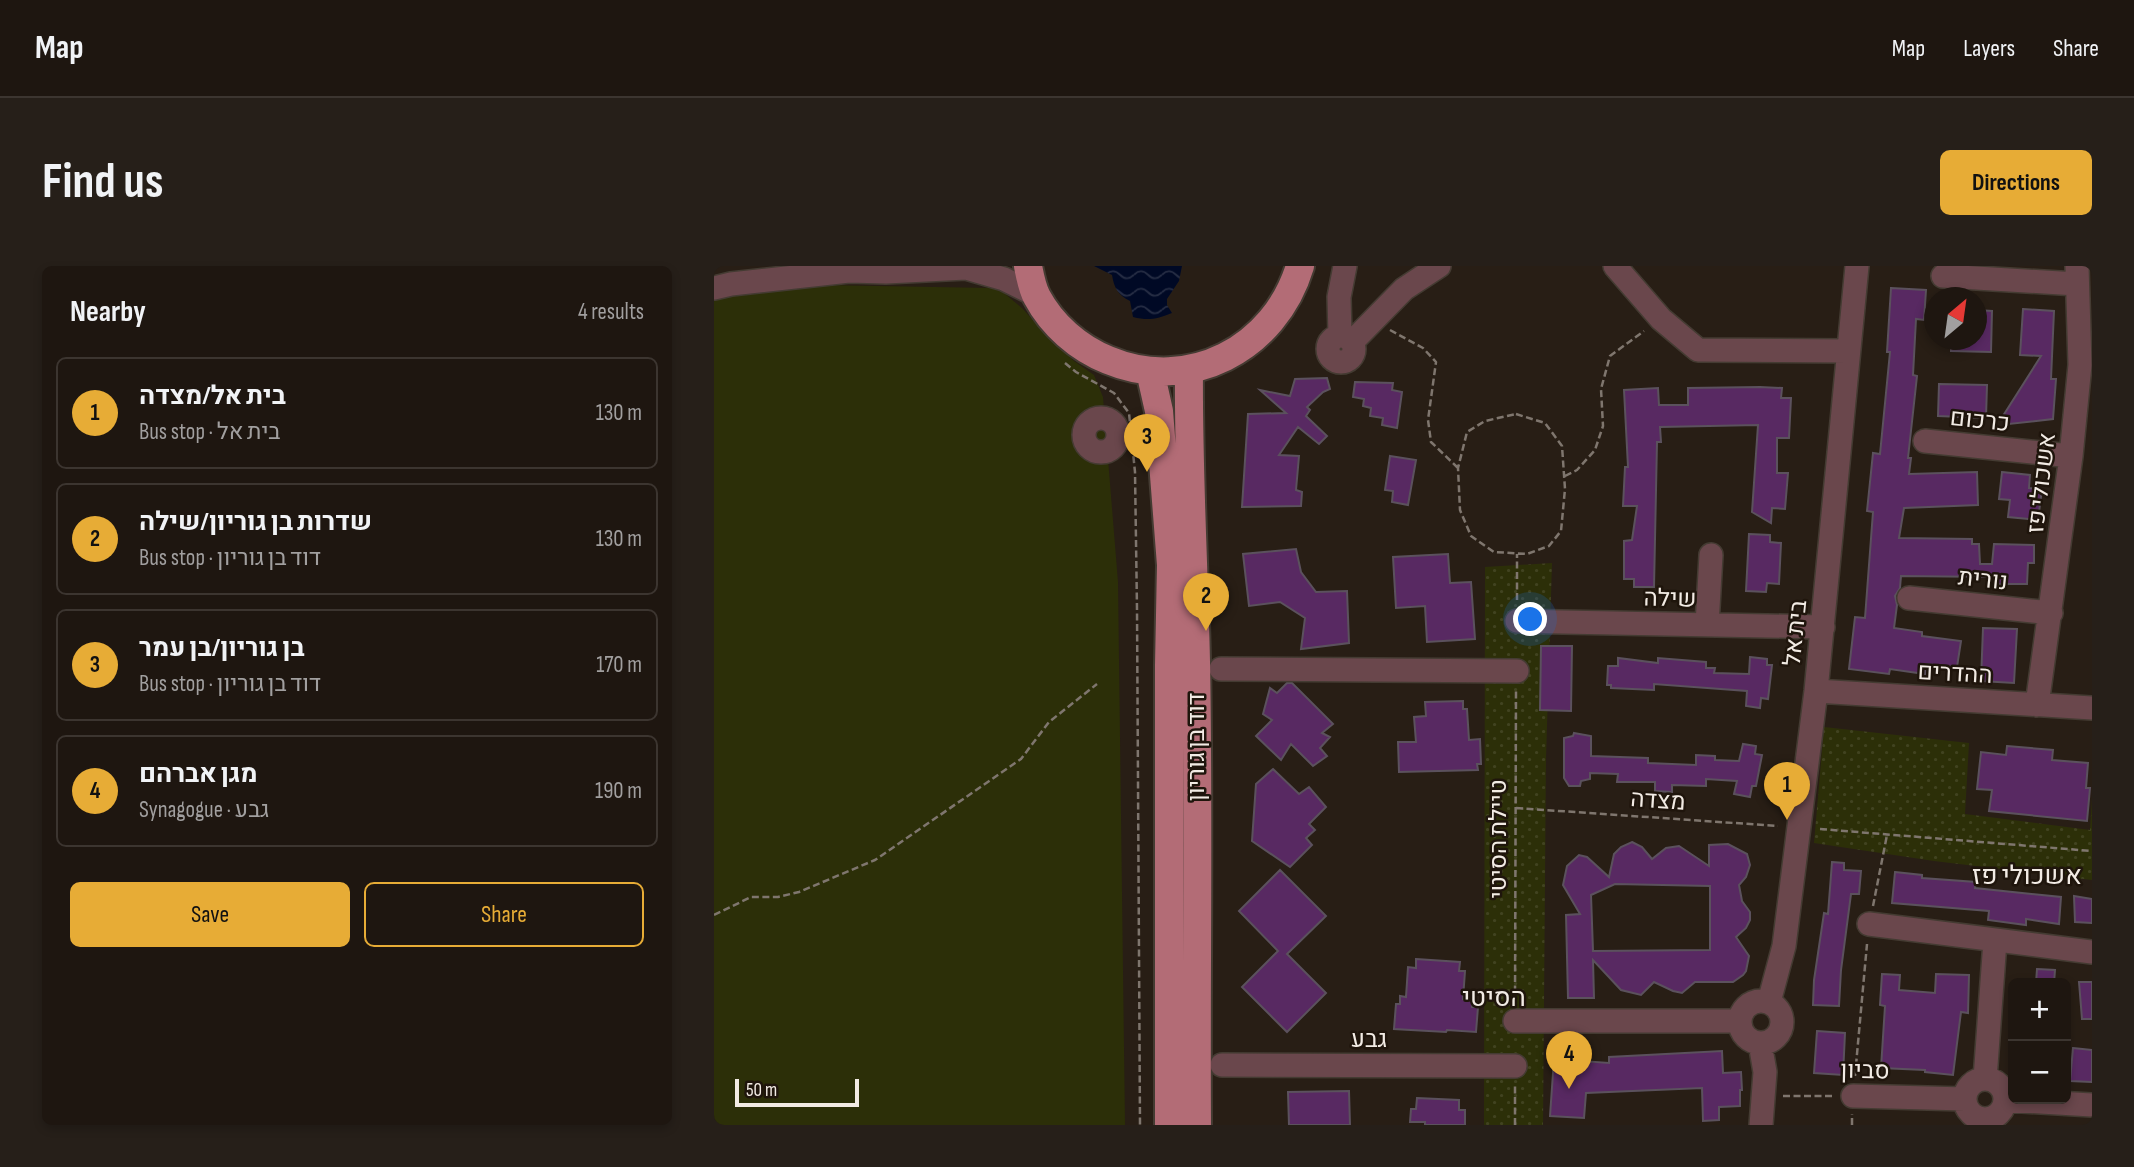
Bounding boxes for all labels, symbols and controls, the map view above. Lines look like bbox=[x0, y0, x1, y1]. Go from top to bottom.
text: Map bbox=[35, 28, 84, 68]
text: Map bbox=[1892, 34, 1925, 63]
text: Layers bbox=[1963, 34, 2015, 63]
text: Share bbox=[2053, 34, 2099, 63]
button: Directions bbox=[1940, 150, 2092, 215]
text: Find us bbox=[42, 153, 164, 212]
north arrow bbox=[1924, 287, 1987, 350]
text: Nearby bbox=[70, 294, 146, 330]
text: 4 results bbox=[578, 298, 644, 326]
text: בית אל/מצדה bbox=[139, 381, 286, 412]
text: 1 bbox=[90, 399, 100, 427]
text: 130 m bbox=[596, 399, 642, 427]
street label: כרכום bbox=[1949, 403, 2011, 438]
pin: 3 bbox=[1124, 414, 1170, 472]
text: Bus stop · בית אל bbox=[139, 418, 280, 446]
street label: אשכולי פז bbox=[2021, 431, 2062, 535]
text: שדרות בן גוריון/שילה bbox=[139, 507, 372, 538]
text: 2 bbox=[90, 525, 100, 553]
text: 130 m bbox=[596, 525, 642, 553]
text: Bus stop · דוד בן גוריון bbox=[139, 544, 321, 572]
street label: נורית bbox=[1957, 562, 2009, 597]
pin: 2 bbox=[1183, 573, 1229, 631]
street label: שילה bbox=[1643, 584, 1697, 613]
street label: בית אל bbox=[1778, 598, 1813, 668]
your location bbox=[1513, 602, 1547, 636]
text: בן גוריון/בן עמר bbox=[139, 633, 304, 664]
text: 3 bbox=[90, 651, 100, 679]
text: 170 m bbox=[596, 651, 642, 679]
street label: ההדרים bbox=[1917, 657, 1993, 690]
text: Bus stop · דוד בן גוריון bbox=[139, 670, 321, 698]
street label: דוד בן גוריון bbox=[1182, 693, 1211, 801]
text: מגן אברהם bbox=[139, 759, 258, 790]
pin: 1 bbox=[1764, 762, 1810, 820]
text: 4 bbox=[90, 777, 100, 805]
text: 190 m bbox=[595, 777, 642, 805]
street label: טיילת הסיטי bbox=[1484, 779, 1513, 899]
street label: מצדה bbox=[1630, 784, 1686, 817]
text: Synagogue · גבע bbox=[139, 796, 269, 824]
district label: אשכולי פז bbox=[1972, 861, 2082, 892]
button: Save bbox=[70, 882, 350, 947]
button: Share bbox=[364, 882, 644, 947]
map controls bbox=[2008, 978, 2071, 1104]
button: + bbox=[2008, 978, 2071, 1041]
district label: הסיטי bbox=[1462, 983, 1526, 1014]
street label: גבע bbox=[1351, 1025, 1387, 1054]
pin: 4 bbox=[1546, 1031, 1592, 1089]
button: − bbox=[2008, 1041, 2071, 1104]
street label: סביון bbox=[1840, 1056, 1890, 1085]
scale bar bbox=[735, 1076, 859, 1108]
text: 50 m bbox=[746, 1079, 777, 1102]

